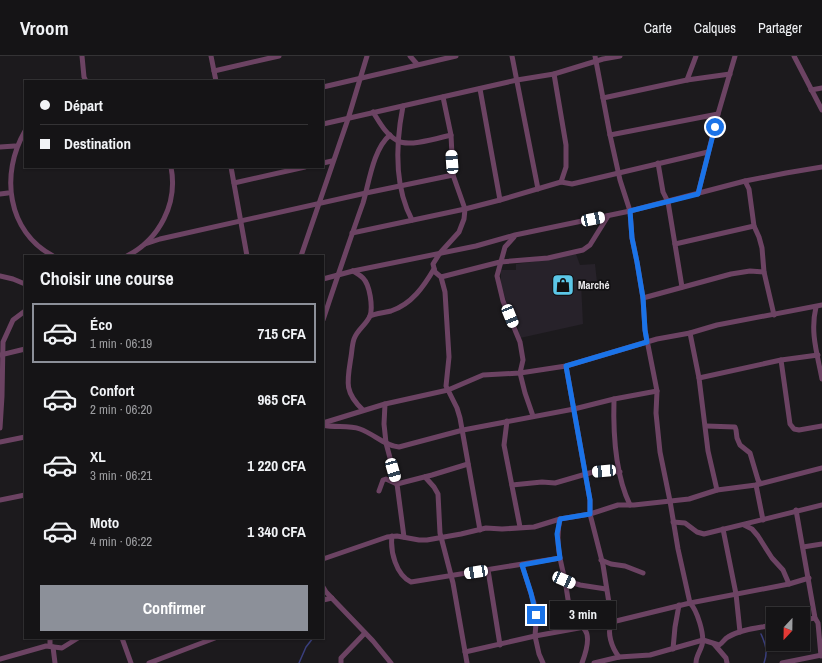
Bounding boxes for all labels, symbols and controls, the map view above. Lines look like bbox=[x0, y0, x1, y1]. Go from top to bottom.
text: Vroom bbox=[20, 15, 69, 41]
text: Carte bbox=[644, 19, 672, 37]
text: Calques bbox=[694, 19, 736, 37]
text: Partager bbox=[758, 19, 802, 37]
text: Départ bbox=[64, 95, 103, 116]
route start bbox=[706, 118, 724, 136]
text: Destination bbox=[64, 133, 131, 154]
car bbox=[445, 150, 459, 174]
car bbox=[580, 211, 606, 227]
text: Choisir une course bbox=[40, 266, 174, 291]
shop icon: Marché bbox=[550, 272, 576, 298]
place label: Marché bbox=[578, 278, 610, 292]
car bbox=[500, 303, 520, 329]
text: Éco bbox=[90, 314, 113, 335]
icon: car bbox=[42, 315, 78, 351]
text: 715 CFA bbox=[257, 323, 306, 344]
text: 1 min · 06:19 bbox=[90, 335, 152, 352]
text: Confort bbox=[90, 380, 134, 401]
icon: car bbox=[42, 381, 78, 417]
text: 965 CFA bbox=[257, 389, 306, 410]
text: 2 min · 06:20 bbox=[90, 401, 152, 418]
text: XL bbox=[90, 446, 106, 467]
icon: car bbox=[42, 447, 78, 483]
text: 1 220 CFA bbox=[247, 455, 306, 476]
car bbox=[384, 457, 402, 483]
car bbox=[592, 464, 616, 478]
text: 3 min · 06:21 bbox=[90, 467, 152, 484]
text: Moto bbox=[90, 512, 119, 533]
icon: car bbox=[42, 513, 78, 549]
text: 1 340 CFA bbox=[247, 521, 306, 542]
text: 4 min · 06:22 bbox=[90, 533, 152, 550]
car bbox=[463, 564, 489, 580]
car bbox=[551, 570, 577, 590]
button: Confirmer bbox=[40, 585, 308, 631]
callout: 3 min bbox=[550, 601, 616, 629]
route end bbox=[527, 606, 545, 624]
text: 3 min bbox=[569, 606, 597, 623]
north arrow bbox=[766, 607, 810, 651]
map controls bbox=[766, 607, 810, 651]

